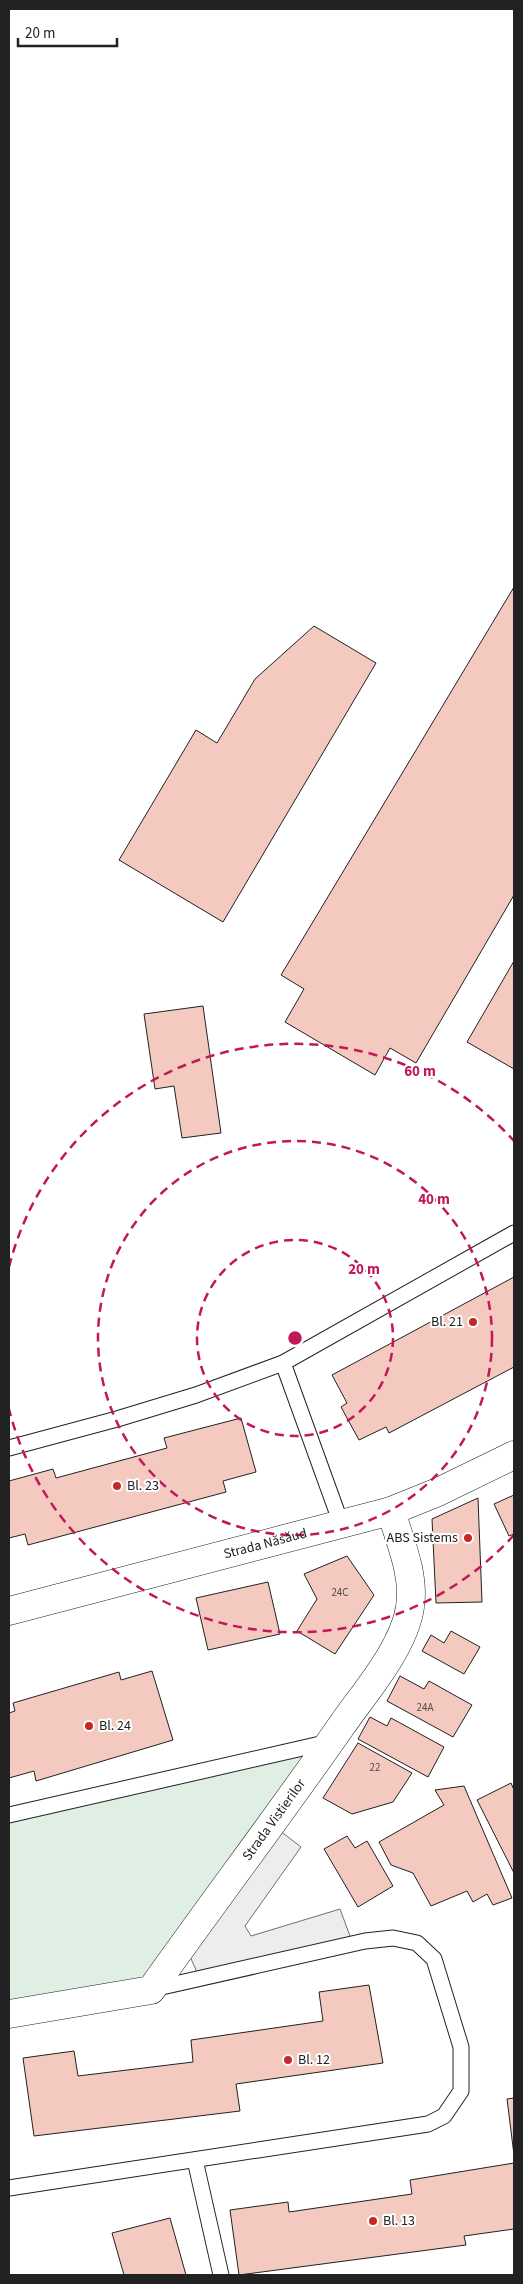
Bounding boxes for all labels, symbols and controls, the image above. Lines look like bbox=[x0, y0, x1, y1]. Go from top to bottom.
scale bar bbox=[18, 15, 116, 47]
text: 20 m bbox=[25, 23, 55, 44]
text: 60 m bbox=[404, 1061, 436, 1082]
text: 40 m bbox=[418, 1189, 450, 1210]
text: 20 m bbox=[348, 1259, 380, 1280]
place label: Bl. 21 bbox=[431, 1312, 463, 1332]
marker: Bl. 21 bbox=[467, 1316, 479, 1328]
centre of rings bbox=[286, 1329, 304, 1347]
place label: Bl. 23 bbox=[127, 1476, 159, 1496]
marker: Bl. 23 bbox=[111, 1480, 123, 1492]
street label: Strada Năsăud bbox=[221, 1523, 309, 1564]
place label: ABS Sistems bbox=[387, 1528, 458, 1548]
marker: ABS Sistems bbox=[462, 1532, 474, 1544]
house number: 24C bbox=[331, 1585, 349, 1600]
house number: 24A bbox=[417, 1700, 433, 1715]
place label: Bl. 24 bbox=[99, 1716, 131, 1736]
marker: Bl. 24 bbox=[83, 1720, 95, 1732]
house number: 22 bbox=[370, 1760, 380, 1775]
street label: Strada Vistierilor bbox=[238, 1775, 311, 1865]
place label: Bl. 12 bbox=[298, 2050, 330, 2070]
marker: Bl. 12 bbox=[282, 2054, 294, 2066]
place label: Bl. 13 bbox=[383, 2211, 415, 2231]
marker: Bl. 13 bbox=[367, 2215, 379, 2227]

